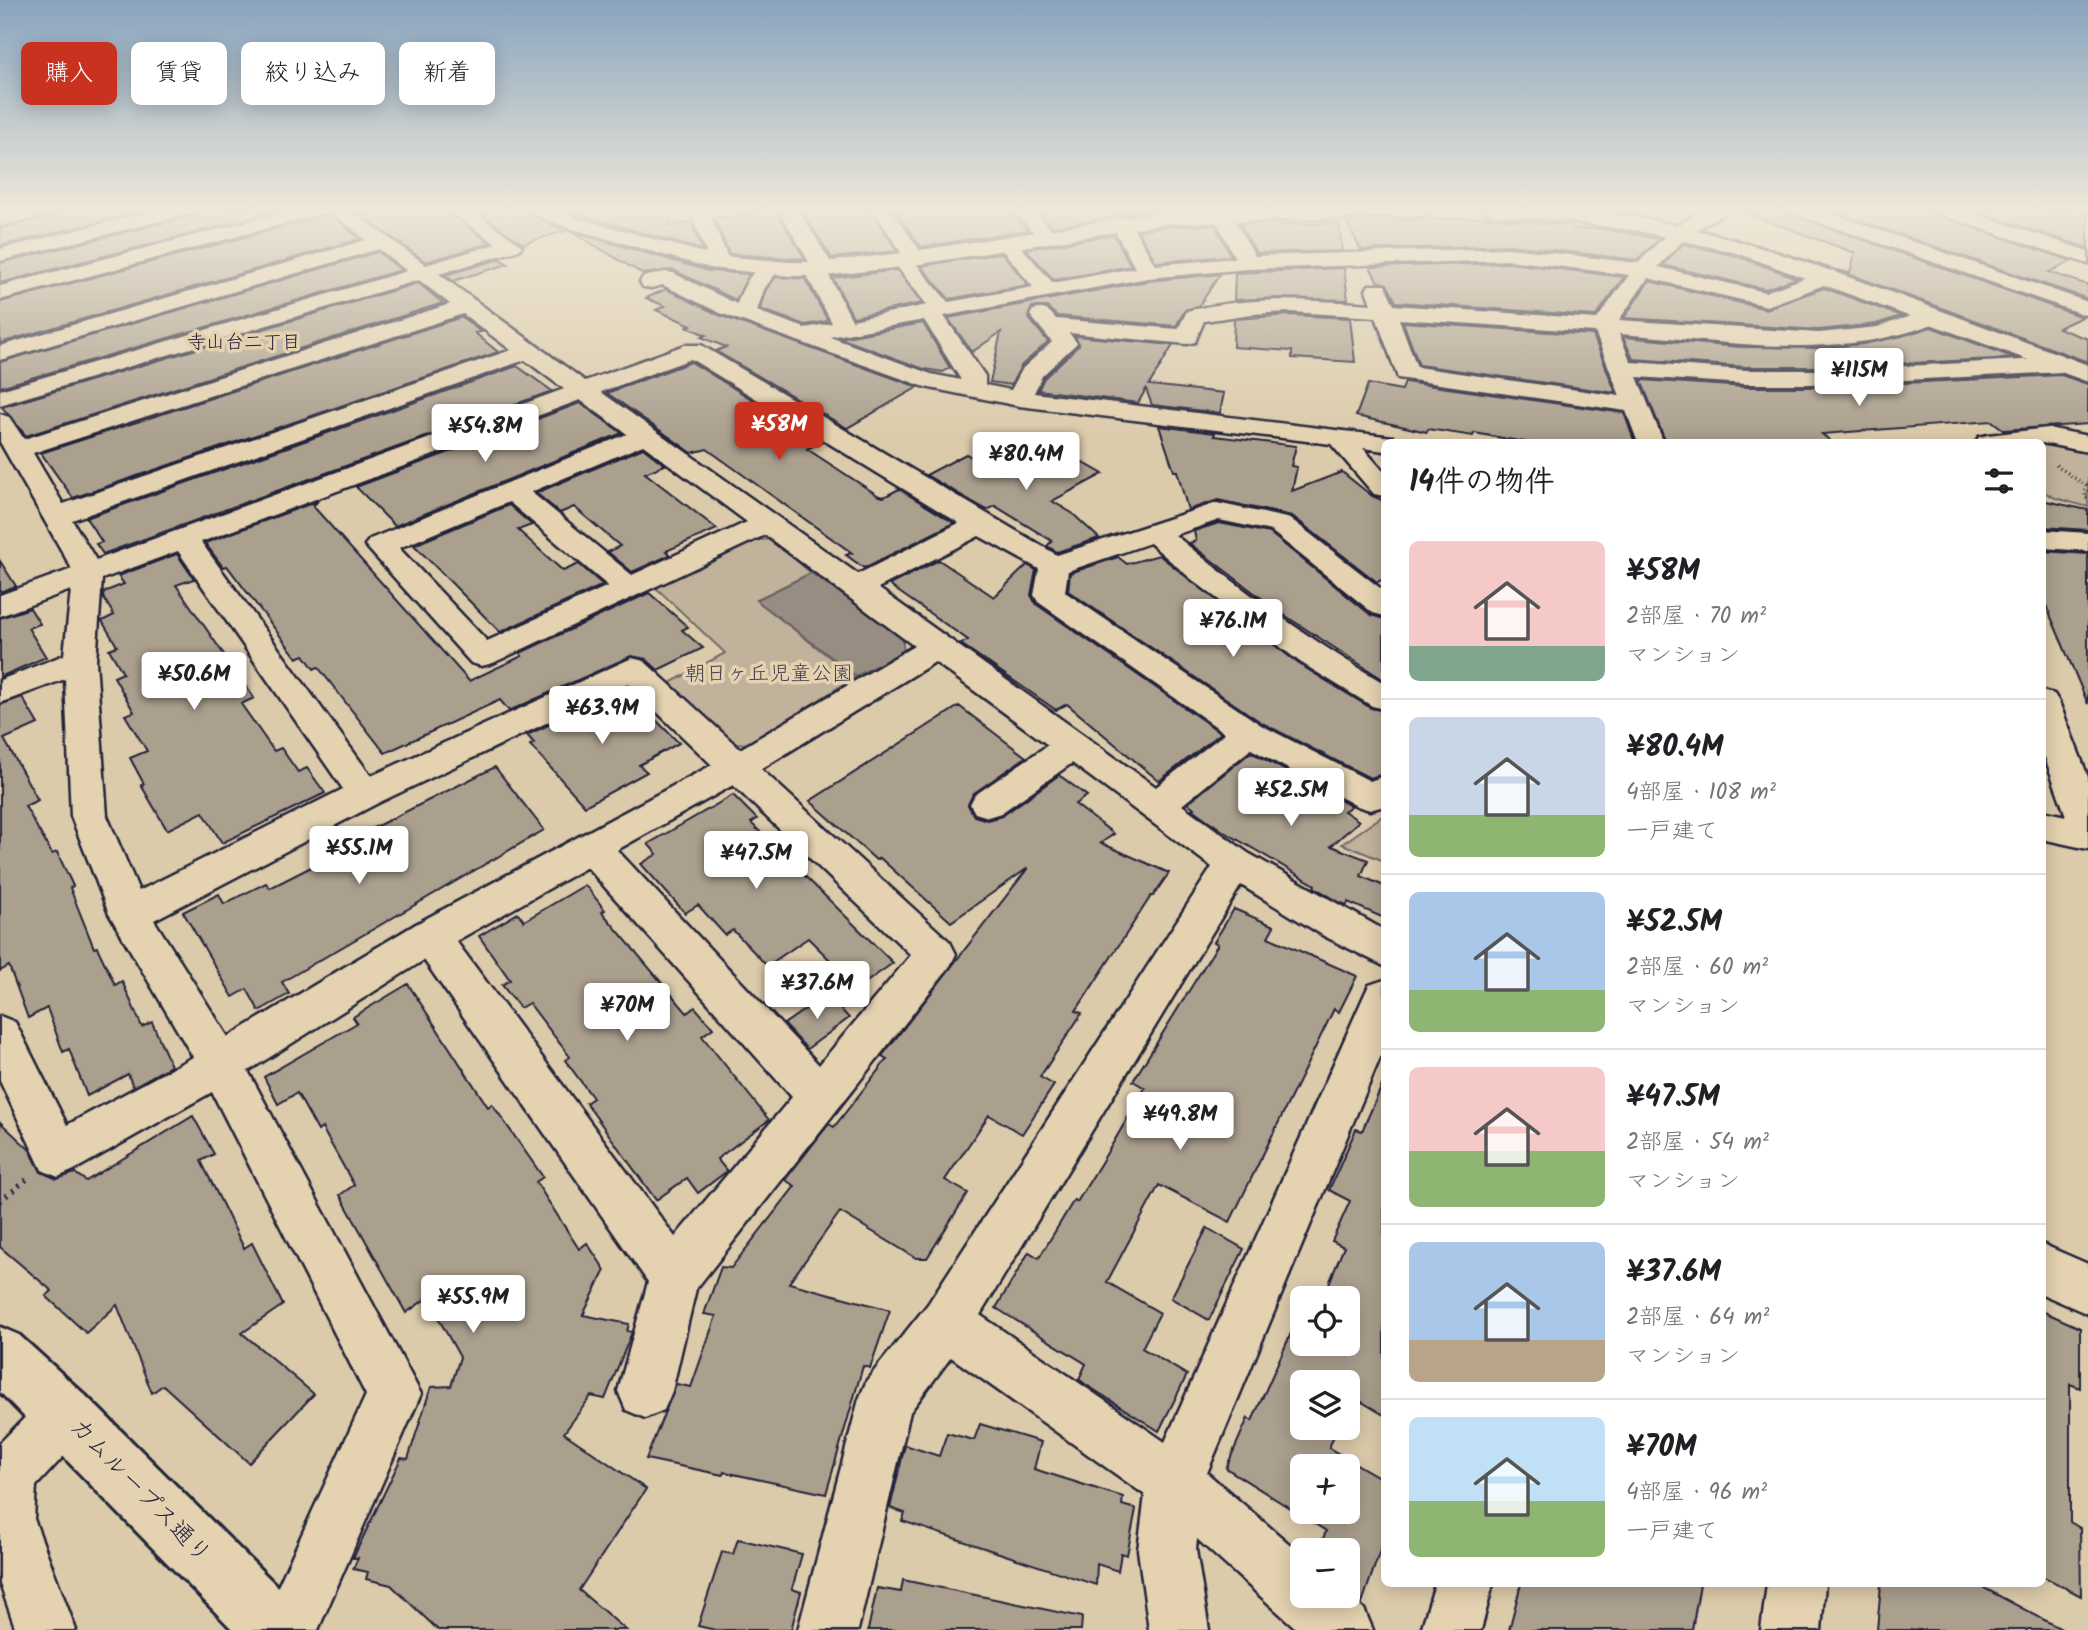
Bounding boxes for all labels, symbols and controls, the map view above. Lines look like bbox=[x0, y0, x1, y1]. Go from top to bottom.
chip: 購入 bbox=[21, 42, 117, 105]
chip: 賃貸 bbox=[131, 42, 227, 105]
chip: 絞り込み bbox=[241, 42, 385, 105]
chip: 新着 bbox=[399, 42, 495, 105]
district label: 寺山台二丁目 bbox=[187, 328, 301, 358]
pin: ¥115M bbox=[1810, 348, 1908, 408]
text: ¥115M bbox=[1830, 353, 1888, 389]
pin: ¥58M bbox=[738, 402, 820, 462]
pin: ¥54.8M bbox=[428, 405, 542, 464]
text: ¥58M bbox=[751, 407, 807, 443]
text: ¥54.8M bbox=[448, 409, 522, 445]
pin: ¥80.4M bbox=[969, 433, 1083, 492]
text: ¥80.4M bbox=[989, 437, 1063, 473]
text: 14件の物件 bbox=[1409, 459, 1554, 507]
icon: filters bbox=[1980, 462, 2018, 500]
text: ¥58M bbox=[1626, 548, 1700, 596]
icon: home bbox=[1465, 569, 1549, 653]
text: 2部屋 · 70 m² bbox=[1626, 599, 1766, 635]
pin: ¥76.1M bbox=[1176, 600, 1290, 659]
text: ¥76.1M bbox=[1199, 604, 1267, 640]
text: マンション bbox=[1626, 638, 1740, 674]
pin: ¥50.6M bbox=[137, 652, 251, 712]
text: ¥50.6M bbox=[158, 657, 230, 693]
park label: 朝日ヶ丘児童公園 bbox=[685, 658, 853, 691]
pin: ¥63.9M bbox=[545, 686, 659, 746]
text: ¥63.9M bbox=[565, 691, 639, 727]
text: ¥80.4M bbox=[1626, 724, 1724, 772]
icon: home bbox=[1465, 745, 1549, 829]
pin: ¥52.5M bbox=[1234, 768, 1348, 828]
text: ¥52.5M bbox=[1254, 773, 1328, 809]
text: 4部屋 · 108 m² bbox=[1626, 775, 1776, 811]
text: 一戸建て bbox=[1626, 814, 1718, 850]
pin: ¥55.1M bbox=[302, 826, 416, 886]
text: ¥55.1M bbox=[325, 831, 393, 867]
pin: ¥47.5M bbox=[699, 832, 813, 891]
text: ¥47.5M bbox=[720, 836, 792, 872]
text: ¥52.5M bbox=[1626, 899, 1722, 947]
icon: home bbox=[1465, 920, 1549, 1004]
text: 2部屋 · 60 m² bbox=[1626, 950, 1768, 986]
pin: ¥37.6M bbox=[760, 962, 874, 1021]
text: ¥37.6M bbox=[781, 966, 853, 1002]
pin: ¥70M bbox=[586, 984, 668, 1043]
text: ¥70M bbox=[600, 988, 654, 1024]
text: マンション bbox=[1626, 989, 1740, 1025]
text: ¥47.5M bbox=[1626, 1074, 1720, 1122]
pin: ¥49.8M bbox=[1123, 1092, 1237, 1152]
icon: home bbox=[1465, 1095, 1549, 1179]
text: ¥49.8M bbox=[1143, 1097, 1217, 1133]
text: 2部屋 · 54 m² bbox=[1626, 1125, 1769, 1161]
text: マンション bbox=[1626, 1164, 1740, 1200]
text: ¥37.6M bbox=[1626, 1249, 1721, 1297]
icon: home bbox=[1465, 1270, 1549, 1354]
pin: ¥55.9M bbox=[416, 1276, 530, 1335]
text: ¥55.9M bbox=[437, 1280, 509, 1316]
map controls bbox=[1290, 1286, 1360, 1608]
button: locate bbox=[1290, 1286, 1360, 1356]
text: 2部屋 · 64 m² bbox=[1626, 1300, 1769, 1336]
text: マンション bbox=[1626, 1339, 1740, 1375]
button: layers bbox=[1290, 1370, 1360, 1440]
street label: カムループス通り bbox=[60, 1409, 220, 1573]
text: ¥70M bbox=[1626, 1424, 1697, 1472]
icon: home bbox=[1465, 1445, 1549, 1529]
button: + bbox=[1290, 1454, 1360, 1524]
text: 4部屋 · 96 m² bbox=[1626, 1475, 1767, 1511]
text: 一戸建て bbox=[1626, 1514, 1718, 1550]
button: − bbox=[1290, 1538, 1360, 1608]

